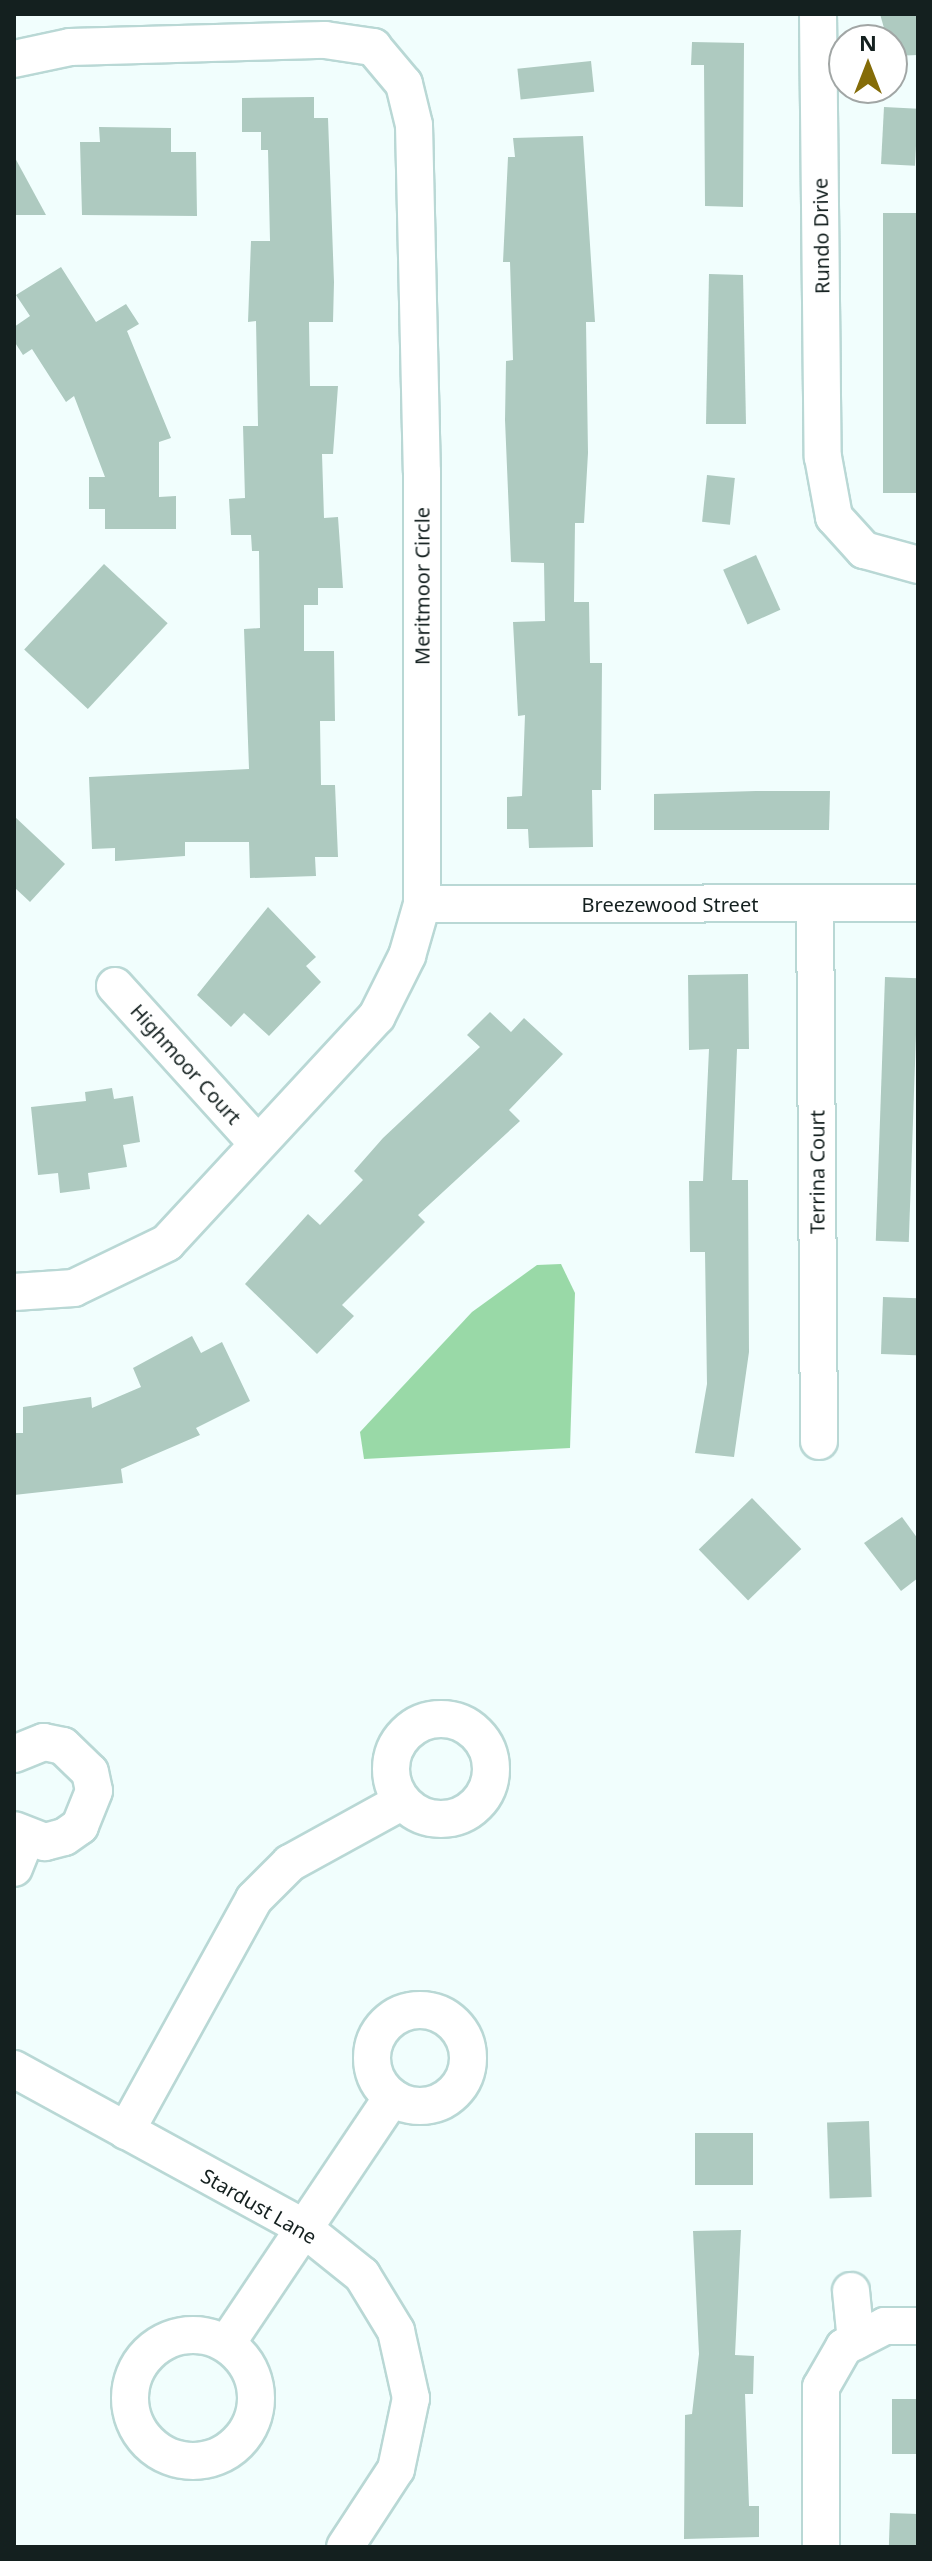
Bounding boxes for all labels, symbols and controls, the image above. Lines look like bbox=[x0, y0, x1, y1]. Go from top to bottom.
north arrow bbox=[828, 24, 908, 104]
text: N bbox=[859, 27, 877, 57]
street label: Rundo Drive bbox=[808, 178, 834, 294]
street label: Meritmoor Circle bbox=[410, 507, 434, 665]
street label: Breezewood Street bbox=[582, 892, 758, 916]
street label: Highmoor Court bbox=[126, 999, 246, 1129]
street label: Terrina Court bbox=[805, 1110, 829, 1234]
street label: Stardust Lane bbox=[197, 2163, 321, 2249]

